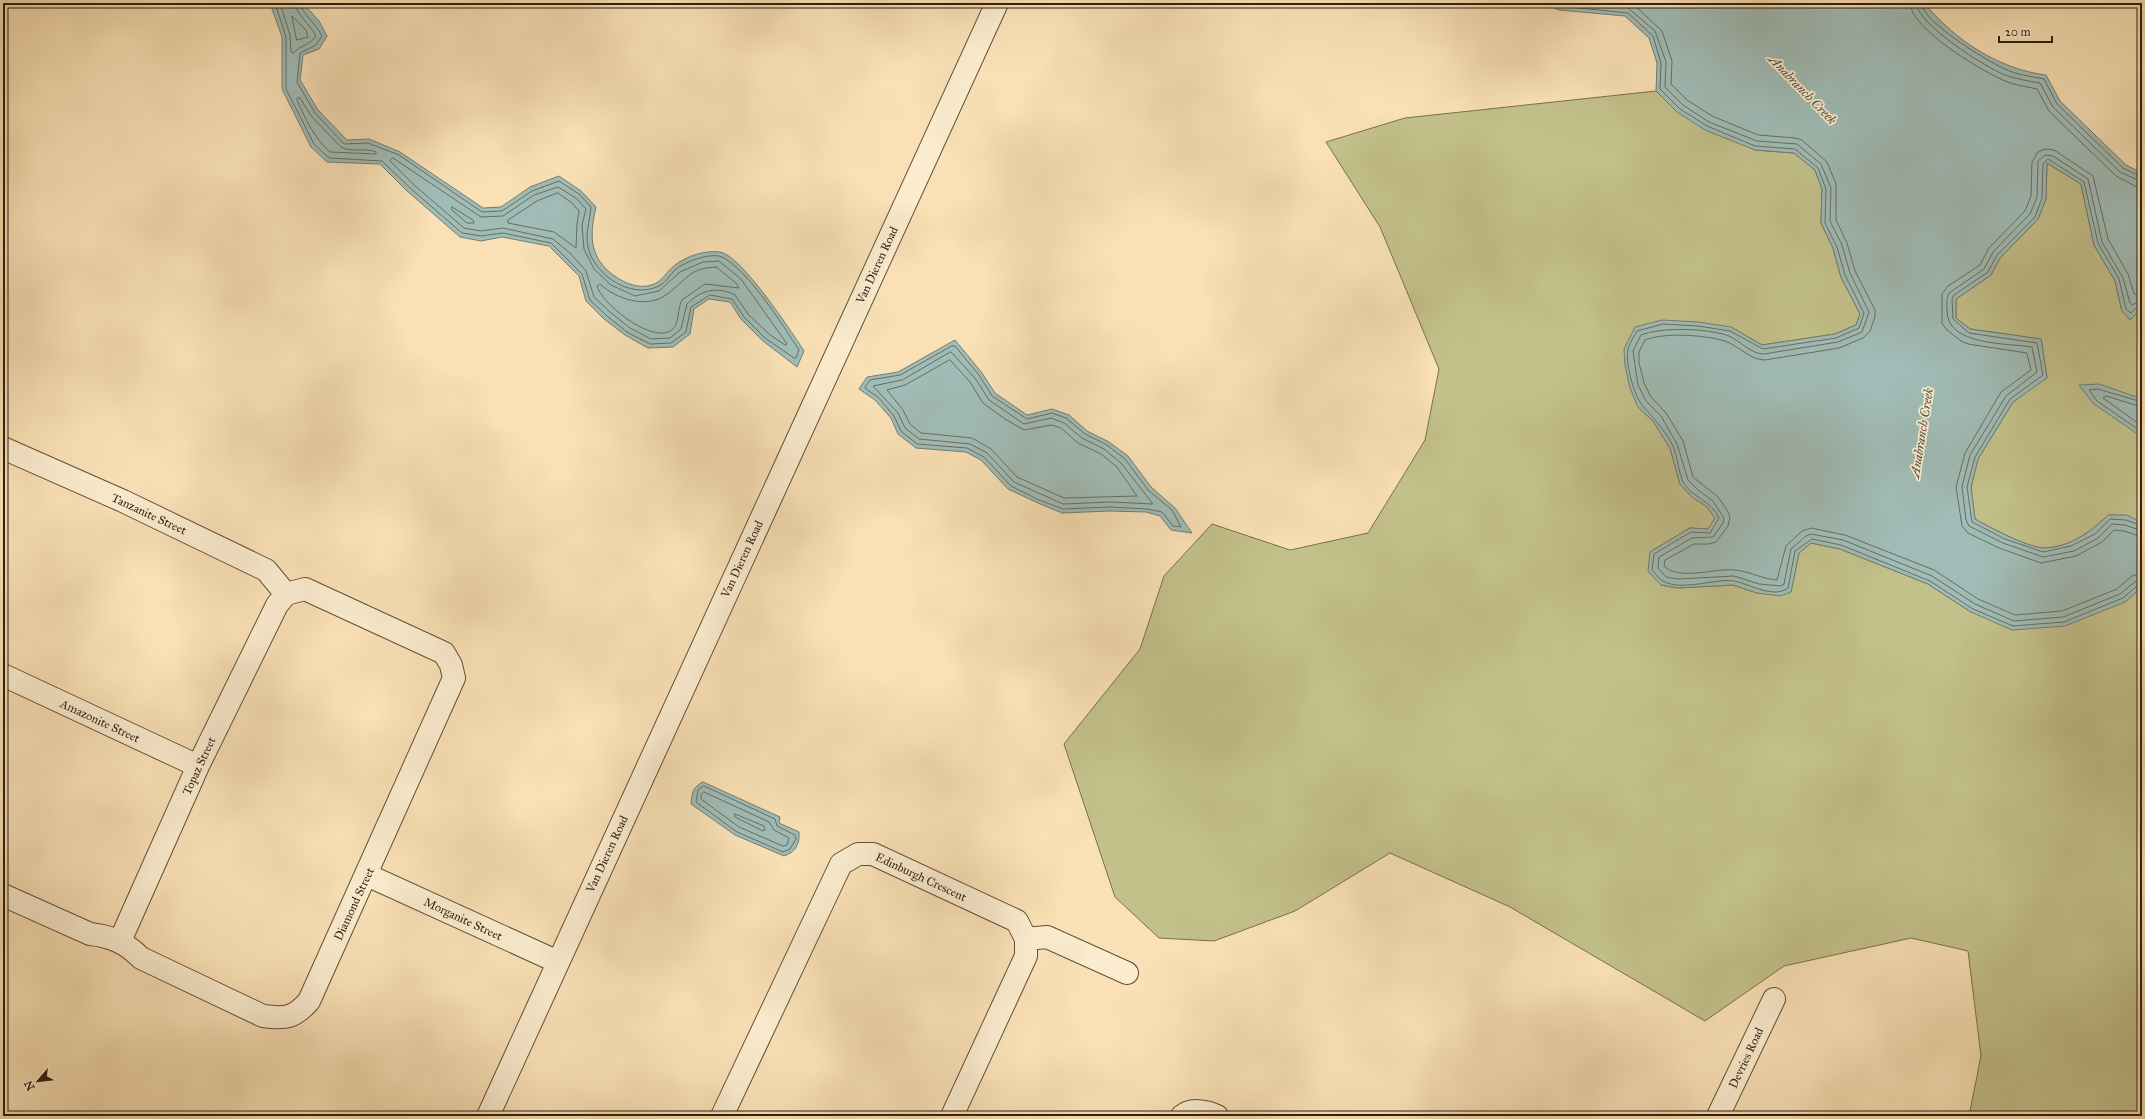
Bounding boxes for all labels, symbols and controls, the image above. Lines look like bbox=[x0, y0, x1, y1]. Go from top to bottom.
scale bar bbox=[1999, 18, 2052, 44]
text: 20 m bbox=[2005, 25, 2031, 39]
water label: Anabranch Creek bbox=[1764, 50, 1840, 128]
street label: Van Dieren Road bbox=[853, 224, 901, 307]
water label: Anabranch Creek bbox=[1907, 387, 1937, 481]
street label: Tanzanite Street bbox=[109, 491, 189, 538]
street label: Van Dieren Road bbox=[718, 518, 766, 601]
street label: Amazonite Street bbox=[57, 696, 143, 746]
street label: Topaz Street bbox=[179, 734, 219, 797]
street label: Van Dieren Road bbox=[583, 813, 631, 896]
street label: Edinburgh Crescent bbox=[873, 850, 969, 905]
street label: Diamond Street bbox=[331, 865, 377, 943]
street label: Morganite Street bbox=[421, 895, 505, 944]
street label: Devries Road bbox=[1726, 1025, 1766, 1091]
north arrow bbox=[18, 1061, 58, 1101]
text: N bbox=[21, 1078, 38, 1093]

